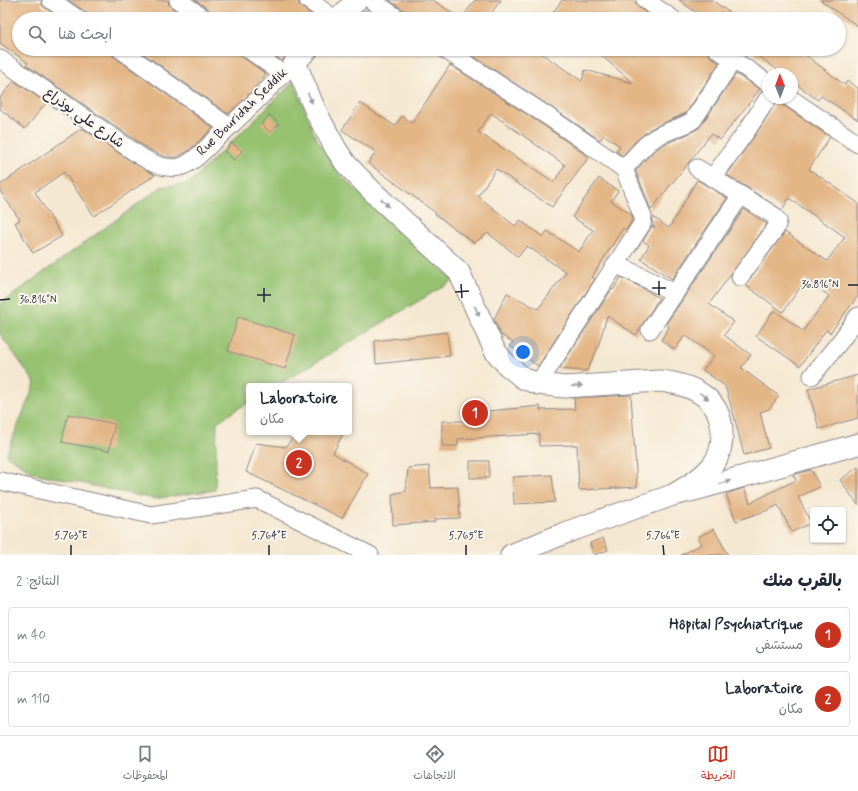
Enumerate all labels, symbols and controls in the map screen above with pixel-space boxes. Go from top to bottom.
search box [12,12,846,56]
icon: search [26,23,48,45]
text: ابحث هنا [58,25,112,45]
street label: Rue Bouridah Seddik [193,64,291,160]
north arrow [762,68,798,104]
street label: شارع علي بوذراع [39,84,128,155]
one-way arrow [307,92,313,104]
one-way arrow [380,198,390,208]
text: 36.816°N [801,278,839,292]
text: 36.816°N [19,293,57,307]
one-way arrow [474,305,480,317]
your location [513,342,533,362]
popup [246,383,352,435]
one-way arrow [571,383,583,390]
text: Laboratoire [260,389,338,409]
one-way arrow [699,392,709,400]
pin: 1 [462,398,488,428]
text: مكان [260,411,284,428]
pin: 2 [286,448,312,478]
one-way arrow [719,479,731,485]
map controls [810,507,846,543]
button: locate [810,507,846,543]
text: 5.763°E [54,529,88,543]
text: 5.764°E [251,529,287,543]
text: 5.765°E [449,529,484,543]
text: 5.766°E [646,529,680,543]
text: بالقرب منك [763,570,842,592]
text: النتائج: 2 [16,573,59,590]
text: Hôpital Psychiatrique [669,615,803,635]
text: 40 m [17,627,46,644]
text: 1 [825,627,831,644]
text: مستشفى [755,637,803,654]
text: Laboratoire [725,679,803,699]
text: 110 m [17,691,50,708]
text: 2 [825,691,831,708]
text: مكان [779,701,803,718]
tab: المحفوظات [123,743,168,785]
tab: الاتجاهات [413,743,456,785]
tab: الخريطة [701,743,735,785]

